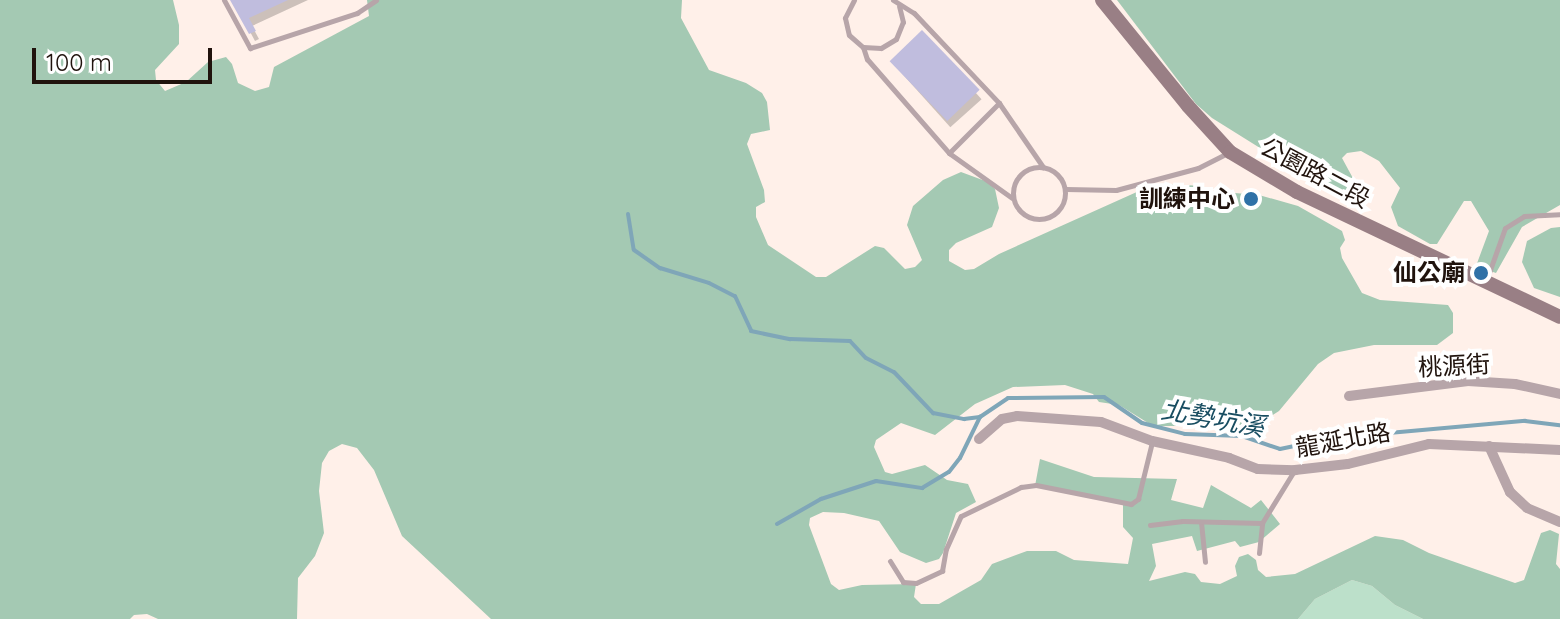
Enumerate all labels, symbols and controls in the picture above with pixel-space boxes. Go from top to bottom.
scale bar [36,32,216,82]
text: 100 m [46,47,112,77]
street label: 公園路二段 [1255,132,1375,214]
place label: 訓練中心 [1139,185,1235,213]
marker: 訓練中心 [1242,190,1260,208]
place label: 仙公廟 [1393,259,1465,287]
marker: 仙公廟 [1472,264,1490,282]
street label: 桃源街 [1417,350,1491,382]
water label: 北勢坑溪 [1159,394,1267,442]
street label: 龍涎北路 [1293,417,1393,463]

